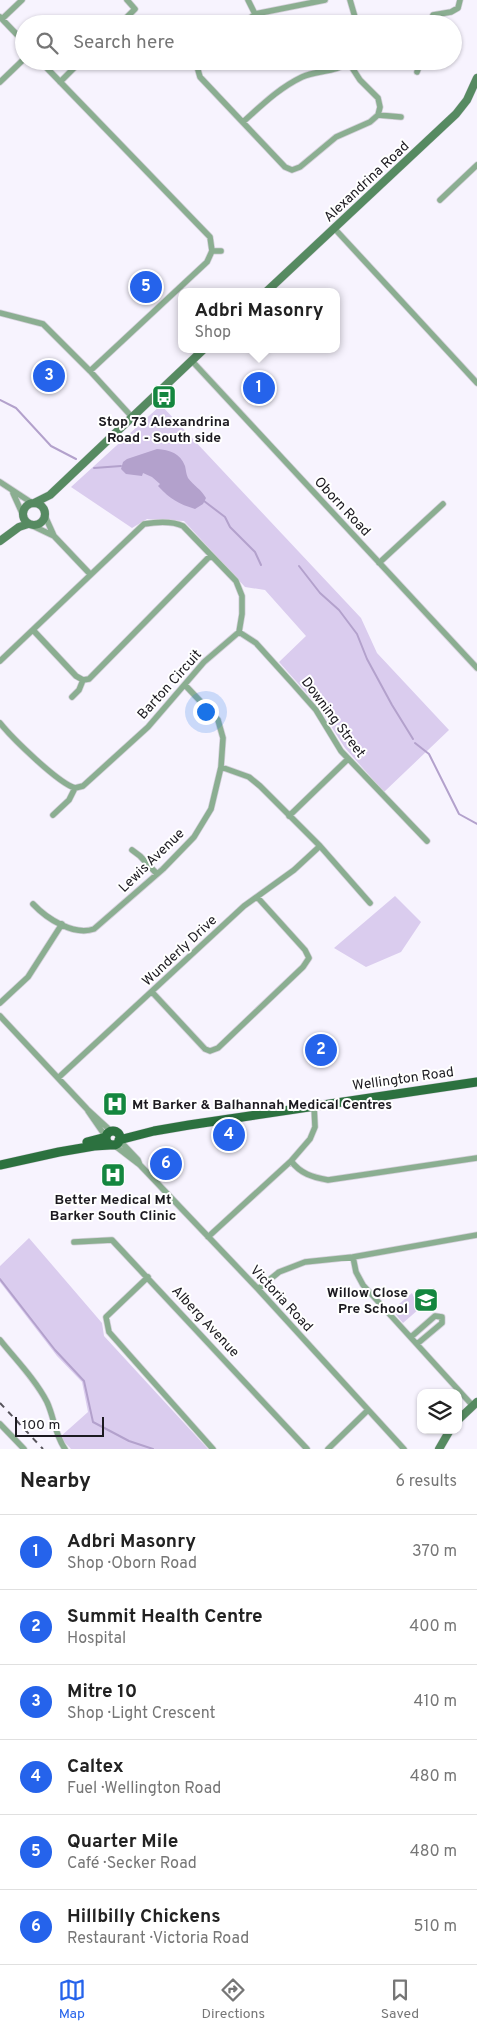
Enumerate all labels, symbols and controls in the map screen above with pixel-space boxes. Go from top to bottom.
search box [15,15,462,70]
icon: search [33,29,61,57]
text: Search here [73,31,175,55]
street label: Alexandrina Road [321,138,413,226]
pin: 5 [130,268,162,306]
popup [178,288,340,353]
text: Adbri Masonry [194,299,324,323]
text: Shop [194,323,231,343]
pin: 3 [33,357,65,395]
pin: 1 [243,369,275,407]
bus stop icon: Stop 73 Alexandrina Road - South side [151,384,177,410]
place label: Stop 73 Alexandrina Road - South side [98,414,230,447]
street label: Oborn Road [310,474,374,540]
street label: Barton Circuit [134,647,206,723]
street label: Downing Street [297,674,369,761]
your location [193,699,219,725]
street label: Lewis Avenue [116,825,188,897]
street label: Wunderly Drive [139,912,221,990]
pin: 2 [305,1031,337,1069]
street label: Wellington Road [351,1064,455,1095]
hospital icon: Mt Barker & Balhannah Medical Centres [102,1091,128,1117]
place label: Mt Barker & Balhannah Medical Centres [132,1097,392,1114]
pin: 4 [213,1116,245,1154]
pin: 6 [150,1145,182,1183]
hospital icon: Better Medical Mt Barker South Clinic [100,1162,126,1188]
place label: Better Medical Mt Barker South Clinic [50,1192,176,1225]
street label: Victoria Road [246,1262,316,1336]
street label: Alberg Avenue [168,1283,242,1361]
place label: Willow Close Pre School [327,1285,408,1318]
school or university icon: Willow Close Pre School [413,1287,439,1313]
map controls [417,1389,462,1434]
button: layers [417,1389,462,1434]
scale bar [15,1414,104,1437]
text: 100 m [22,1417,60,1434]
text: Nearby [20,1468,91,1495]
text: 6 results [395,1472,457,1492]
text: Adbri Masonry [67,1530,196,1554]
text: 1 [33,1542,39,1562]
text: 370 m [412,1542,457,1562]
text: Shop · Oborn Road [67,1554,197,1574]
text: Summit Health Centre [67,1605,263,1629]
text: 2 [31,1617,41,1637]
text: 400 m [409,1617,457,1637]
text: Hospital [67,1629,126,1649]
text: Mitre 10 [67,1680,137,1704]
text: 3 [31,1692,41,1712]
text: 410 m [414,1692,457,1712]
text: Shop · Light Crescent [67,1704,216,1724]
text: Caltex [67,1755,124,1779]
text: 4 [31,1767,41,1787]
text: 480 m [410,1767,457,1787]
text: Fuel · Wellington Road [67,1779,221,1799]
text: Quarter Mile [67,1830,178,1854]
text: 5 [31,1842,41,1862]
text: 480 m [410,1842,457,1862]
text: Café · Secker Road [67,1854,197,1874]
text: Hillbilly Chickens [67,1905,221,1929]
text: 6 [31,1917,41,1937]
text: 510 m [414,1917,457,1937]
text: Restaurant · Victoria Road [67,1929,249,1949]
tab: Map [58,1976,86,2023]
tab: Directions [201,1976,265,2023]
tab: Saved [381,1976,419,2023]

